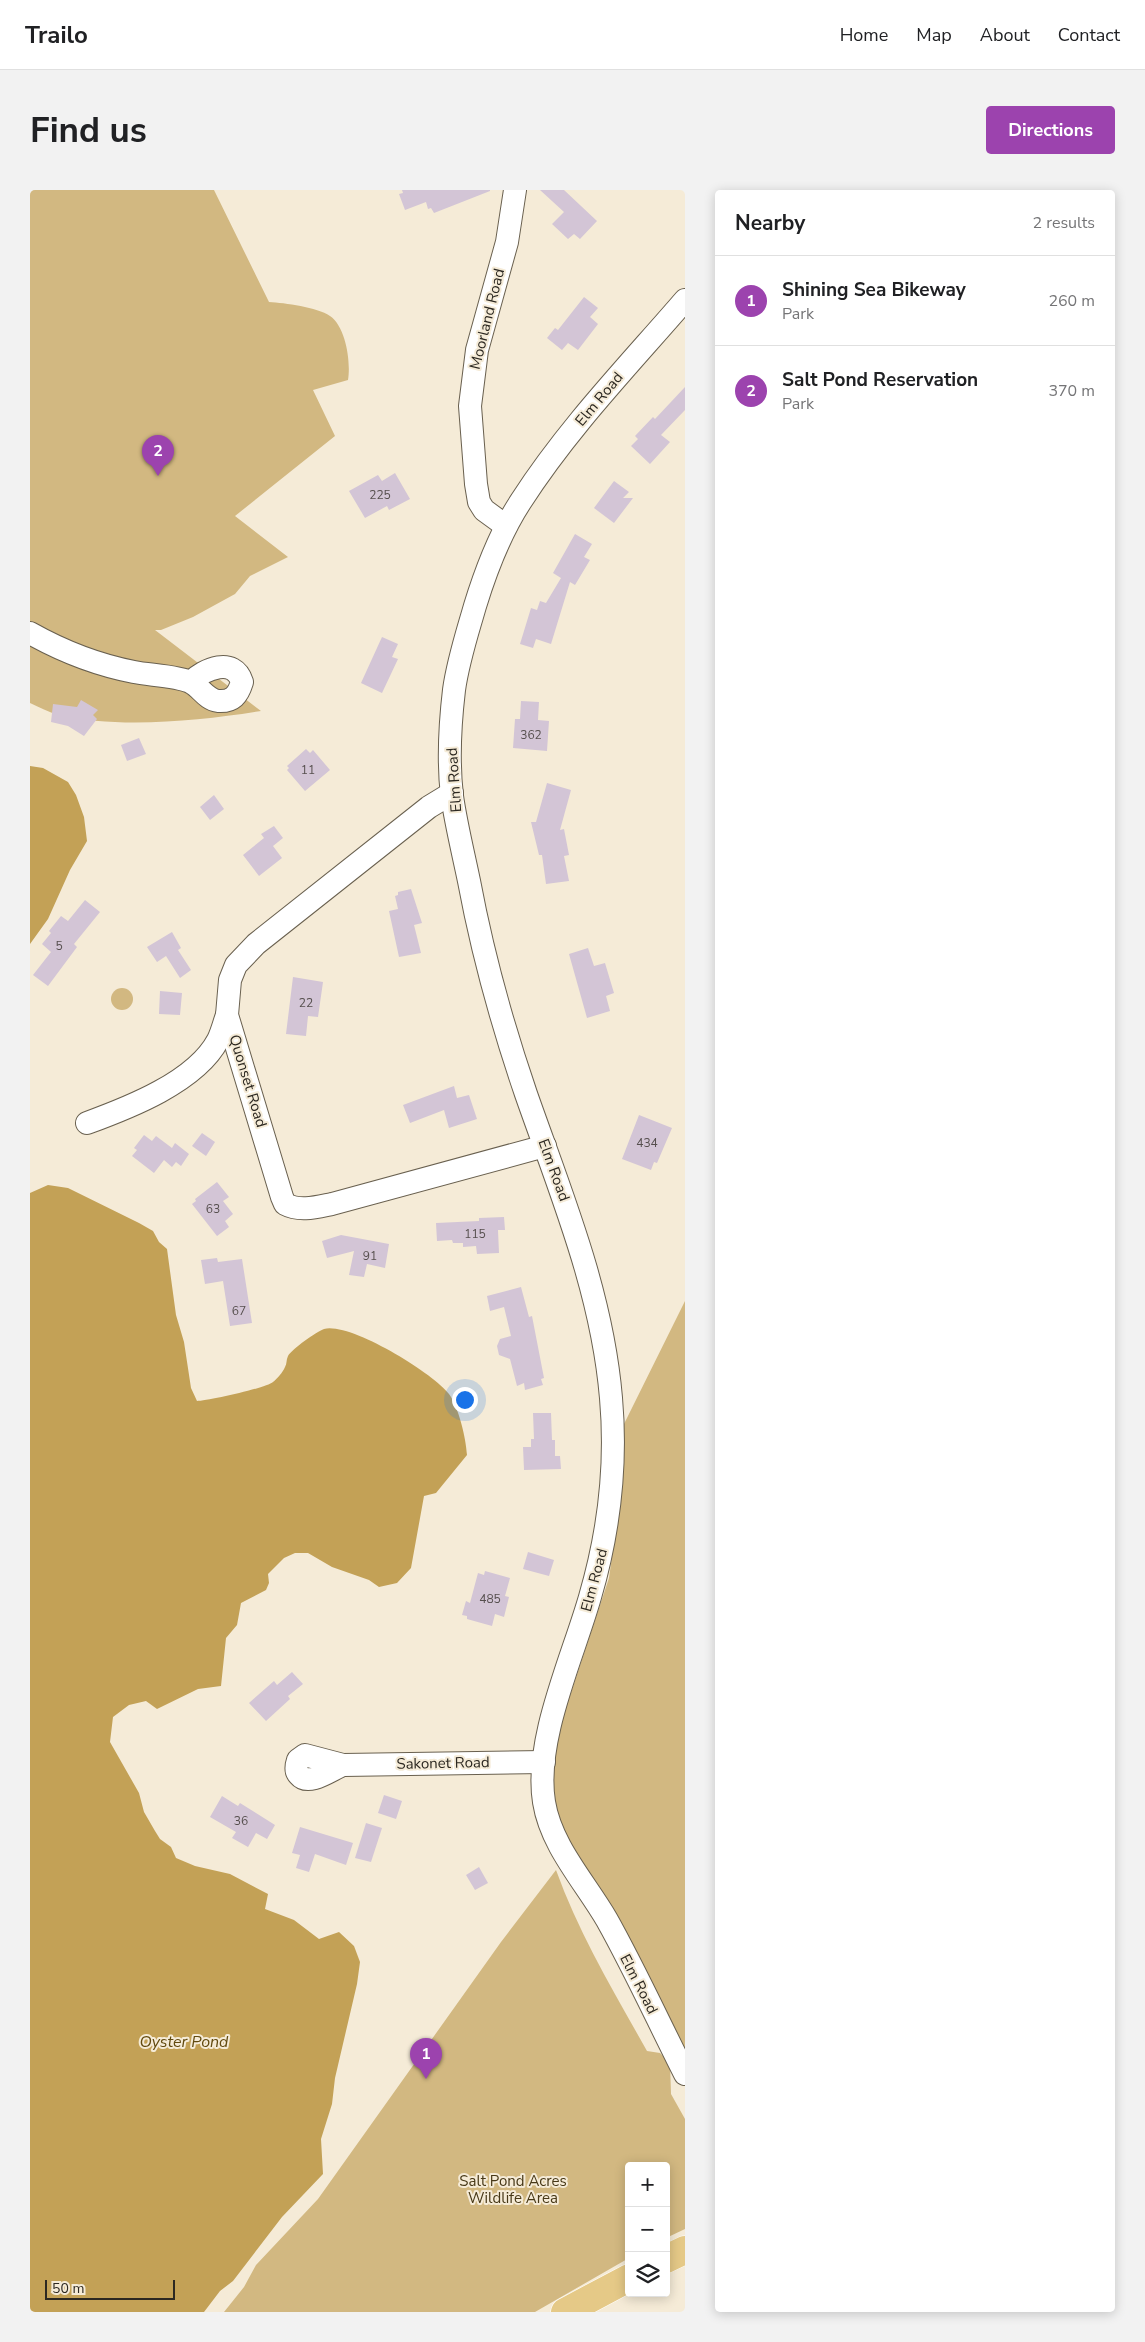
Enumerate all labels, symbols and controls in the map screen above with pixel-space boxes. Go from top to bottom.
text: Trailo [25,19,88,51]
text: Home [840,23,888,47]
text: Map [916,23,952,47]
text: About [980,23,1030,47]
text: Contact [1058,23,1120,47]
button: Directions [986,106,1115,154]
text: Find us [30,107,147,154]
text: Nearby [735,209,805,237]
text: 2 results [1033,212,1095,234]
street label: Moorland Road [465,266,509,372]
text: Shining Sea Bikeway [782,277,966,303]
text: 1 [746,290,756,312]
text: 260 m [1048,290,1095,312]
text: Park [782,303,814,325]
text: Salt Pond Reservation [782,367,978,393]
street label: Elm Road [571,368,627,430]
text: 2 [746,380,756,402]
text: 370 m [1048,380,1095,402]
text: Park [782,393,814,415]
pin: 2 [142,435,174,476]
house number: 225 [369,487,391,503]
house number: 362 [520,727,542,743]
street label: Elm Road [442,747,466,813]
house number: 11 [301,762,315,778]
house number: 5 [55,938,63,954]
house number: 22 [299,995,313,1011]
street label: Quonset Road [224,1032,272,1130]
house number: 434 [636,1135,658,1151]
street label: Elm Road [534,1136,574,1204]
house number: 63 [206,1201,220,1217]
house number: 115 [464,1226,486,1242]
house number: 91 [363,1248,377,1264]
house number: 67 [232,1303,246,1319]
your location [452,1387,478,1413]
street label: Elm Road [576,1546,612,1614]
house number: 485 [479,1591,501,1607]
street label: Sakonet Road [396,1752,490,1774]
house number: 36 [234,1813,248,1829]
street label: Elm Road [615,1951,663,2017]
water label: Oyster Pond [140,2031,229,2053]
pin: 1 [410,2038,442,2079]
map controls [625,2162,670,2297]
button: + [625,2162,670,2207]
park label: Salt Pond Acres Wildlife Area [459,2171,567,2208]
button: − [625,2207,670,2252]
button: layers [625,2252,670,2297]
scale bar [45,2277,175,2300]
text: 50 m [52,2279,84,2298]

